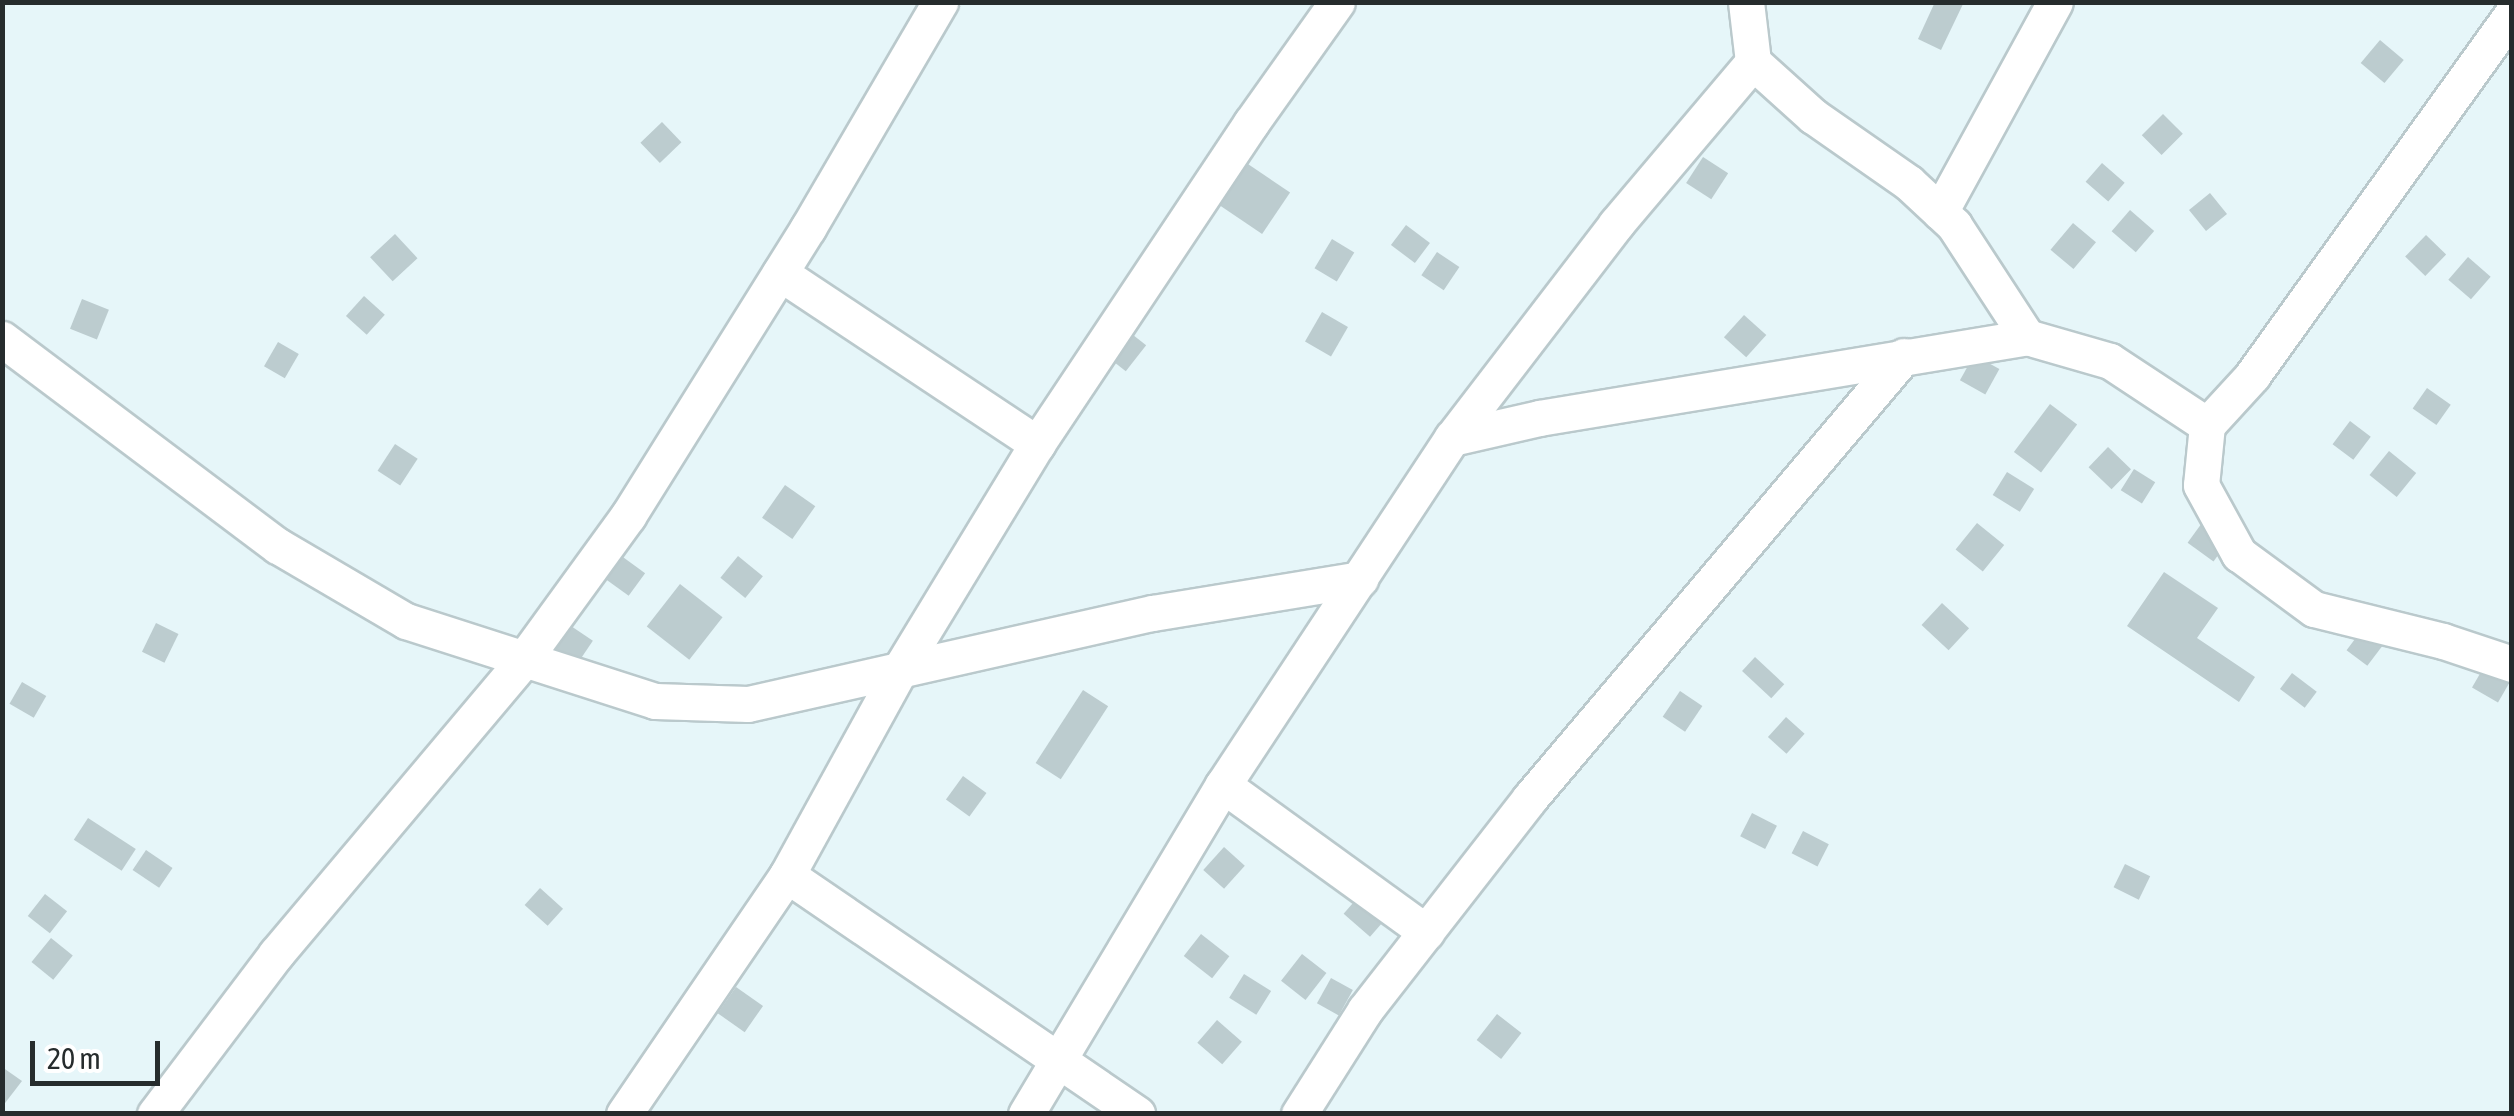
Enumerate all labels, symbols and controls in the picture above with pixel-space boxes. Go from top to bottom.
scale bar [35,1021,165,1083]
text: 20 m [47,1041,101,1075]

